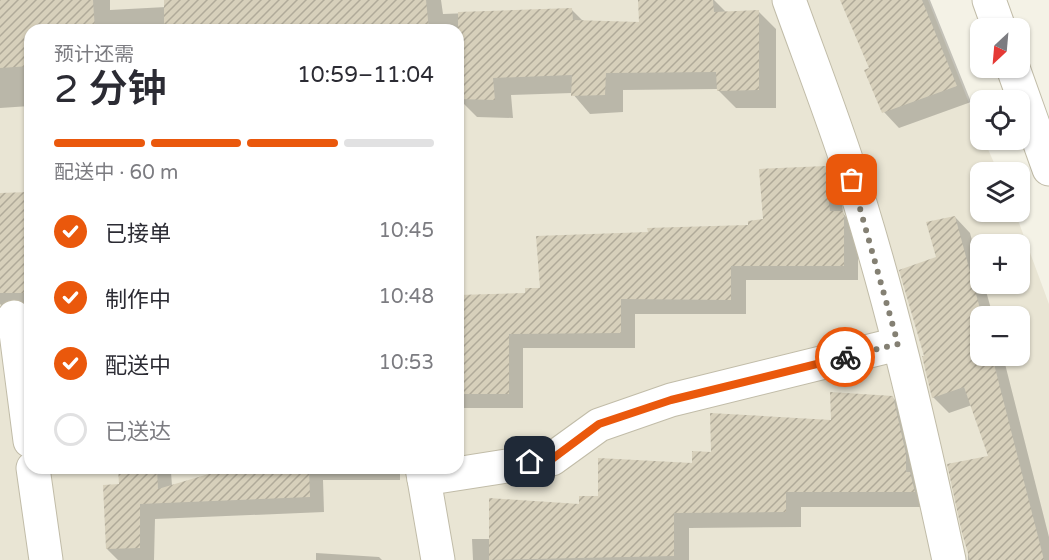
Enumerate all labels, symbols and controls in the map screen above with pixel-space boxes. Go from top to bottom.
north arrow [970,18,1030,78]
map controls [970,18,1030,366]
text: 预计还需 [54,43,134,67]
text: 10:59–11:04 [297,62,434,88]
text: 2 分钟 [54,66,167,113]
button: locate [970,90,1030,150]
pin [826,154,877,205]
text: 配送中 · 60 m [54,161,178,185]
button: layers [970,162,1030,222]
icon: bag [835,163,868,196]
icon: check [54,215,87,248]
text: 10:45 [379,219,434,243]
text: 已接单 [105,221,171,247]
button: + [970,234,1030,294]
icon: check [54,281,87,314]
text: 10:48 [379,285,434,309]
text: 制作中 [105,287,171,313]
button: − [970,306,1030,366]
courier [815,327,875,387]
icon: bike [829,341,862,374]
icon: check [54,347,87,380]
text: 10:53 [379,351,434,375]
text: 配送中 [105,353,171,379]
text: 已送达 [105,419,171,445]
pin [504,436,555,487]
icon: home [513,445,546,478]

